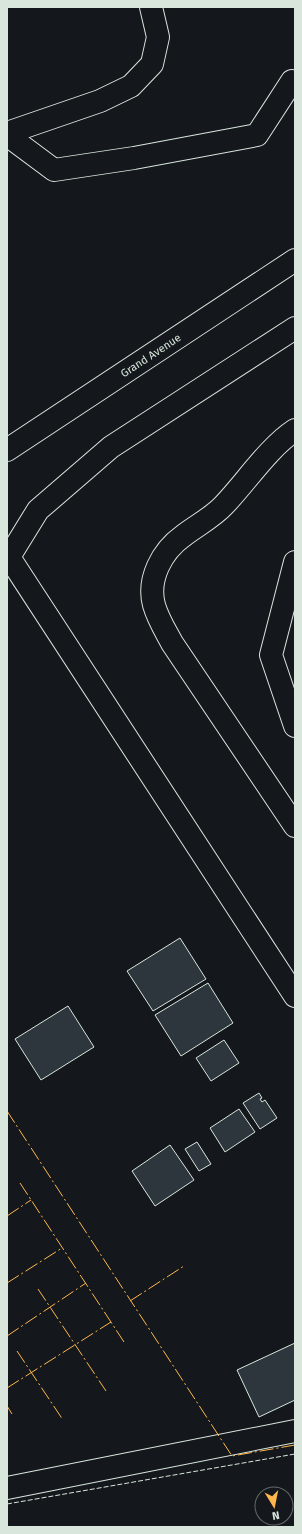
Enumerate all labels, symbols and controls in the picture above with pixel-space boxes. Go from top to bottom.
street label: Grand Avenue [118,331,183,380]
north arrow [254,1486,294,1526]
text: N [271,1508,280,1522]

